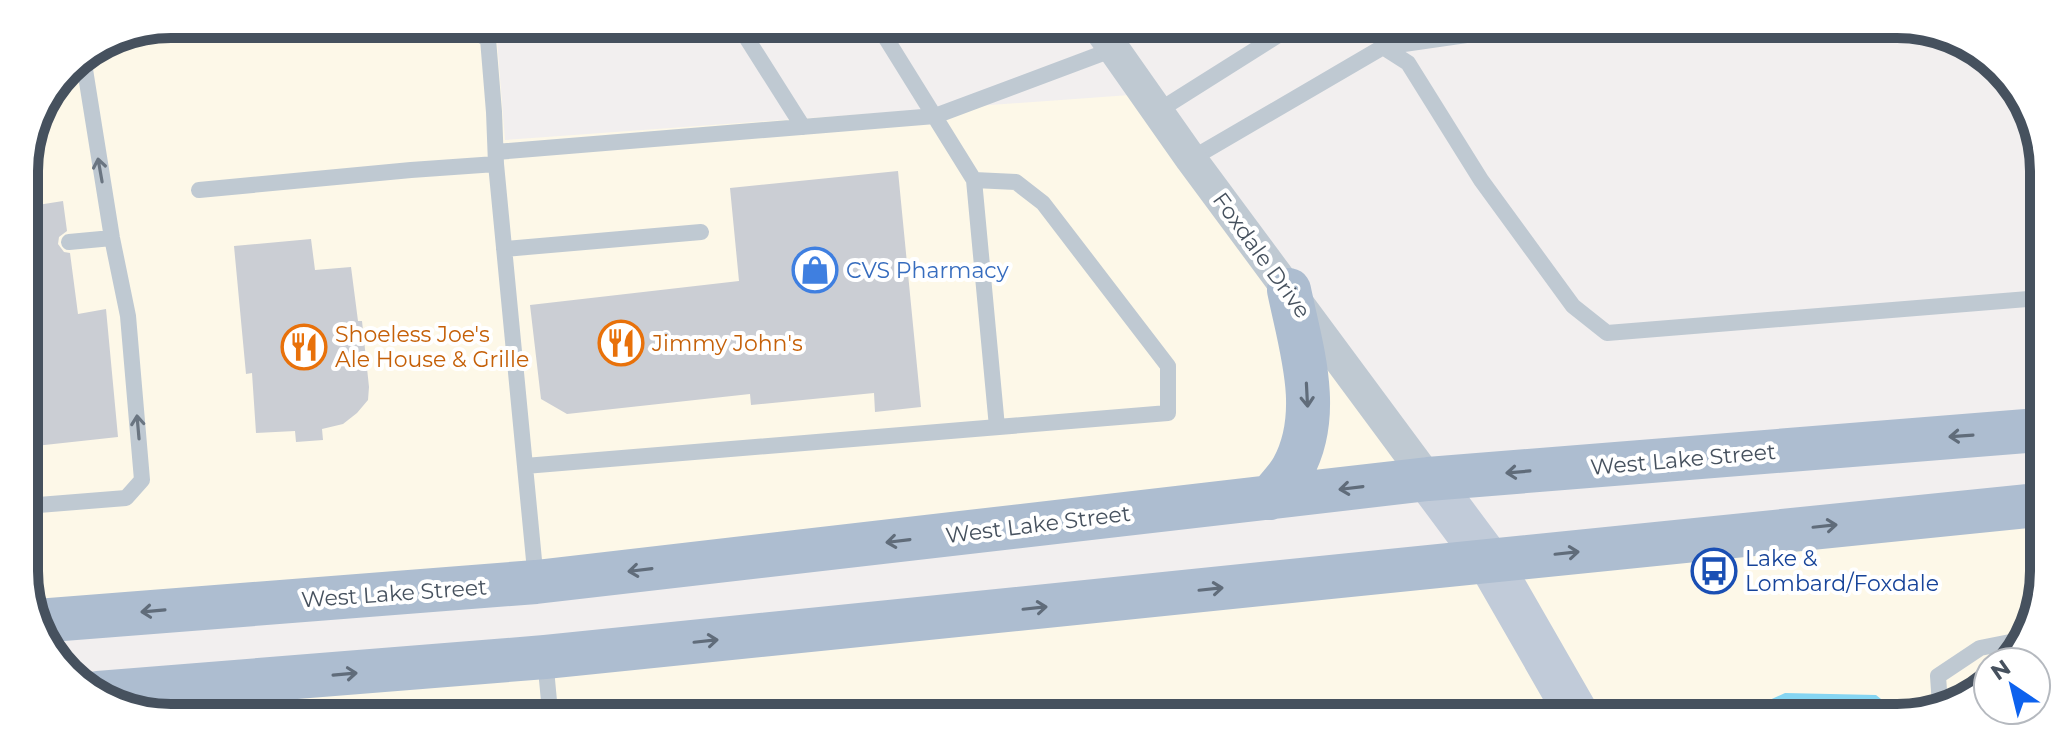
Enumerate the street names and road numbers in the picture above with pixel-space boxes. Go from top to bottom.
street label: Foxdale Drive [1207,187,1316,323]
street label: West Lake Street [1589,438,1777,481]
street label: West Lake Street [944,500,1132,549]
street label: West Lake Street [300,574,488,613]

